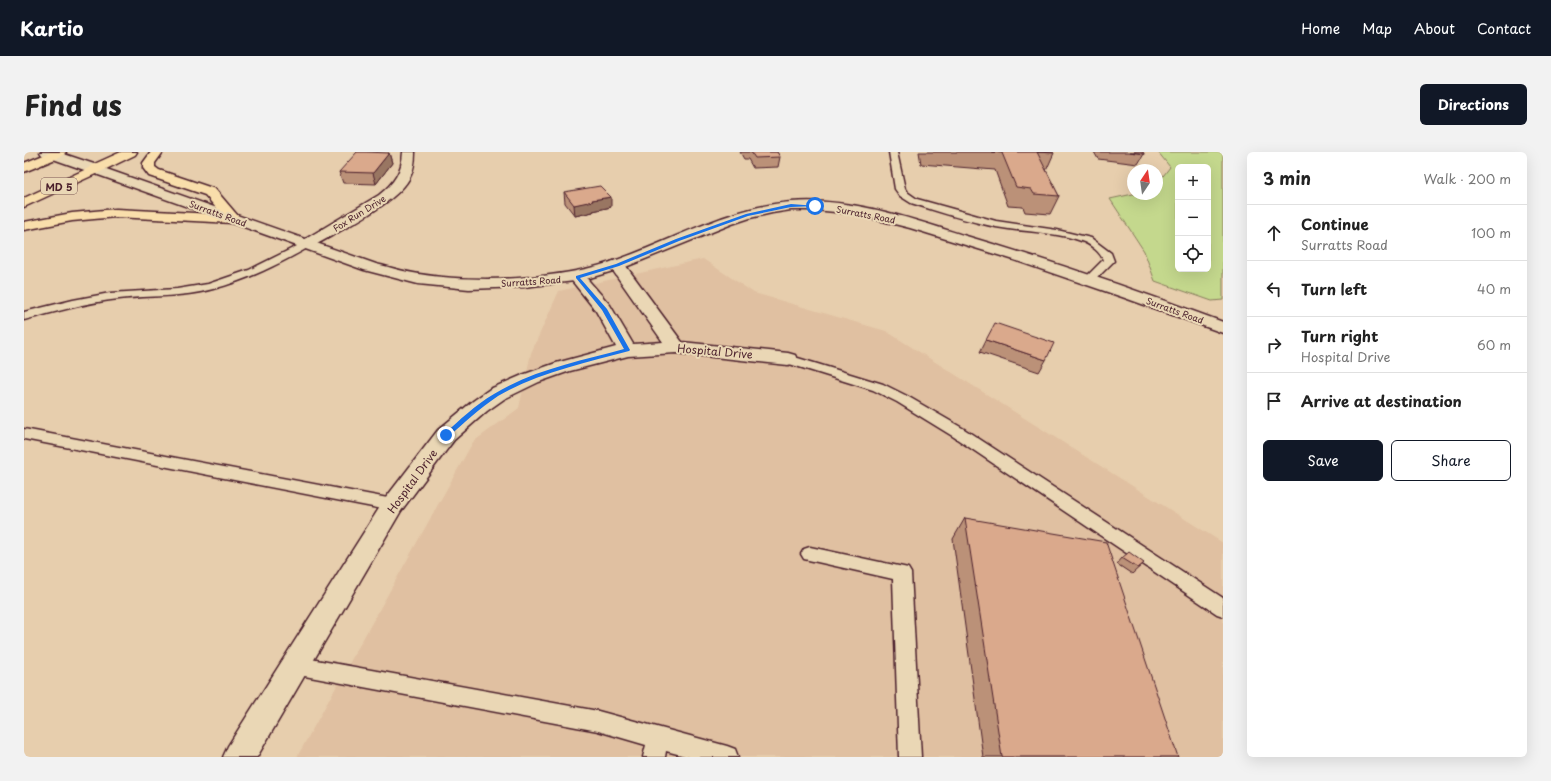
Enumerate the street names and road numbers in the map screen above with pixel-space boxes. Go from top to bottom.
road number: MD 5 [41,178,77,194]
street label: Fox Run Drive [330,191,388,235]
street label: Surratts Road [187,196,249,230]
street label: Surratts Road [835,201,897,227]
street label: Surratts Road [501,272,561,290]
street label: Surratts Road [1144,293,1206,327]
street label: Hospital Drive [677,339,754,363]
street label: Hospital Drive [383,445,441,517]

